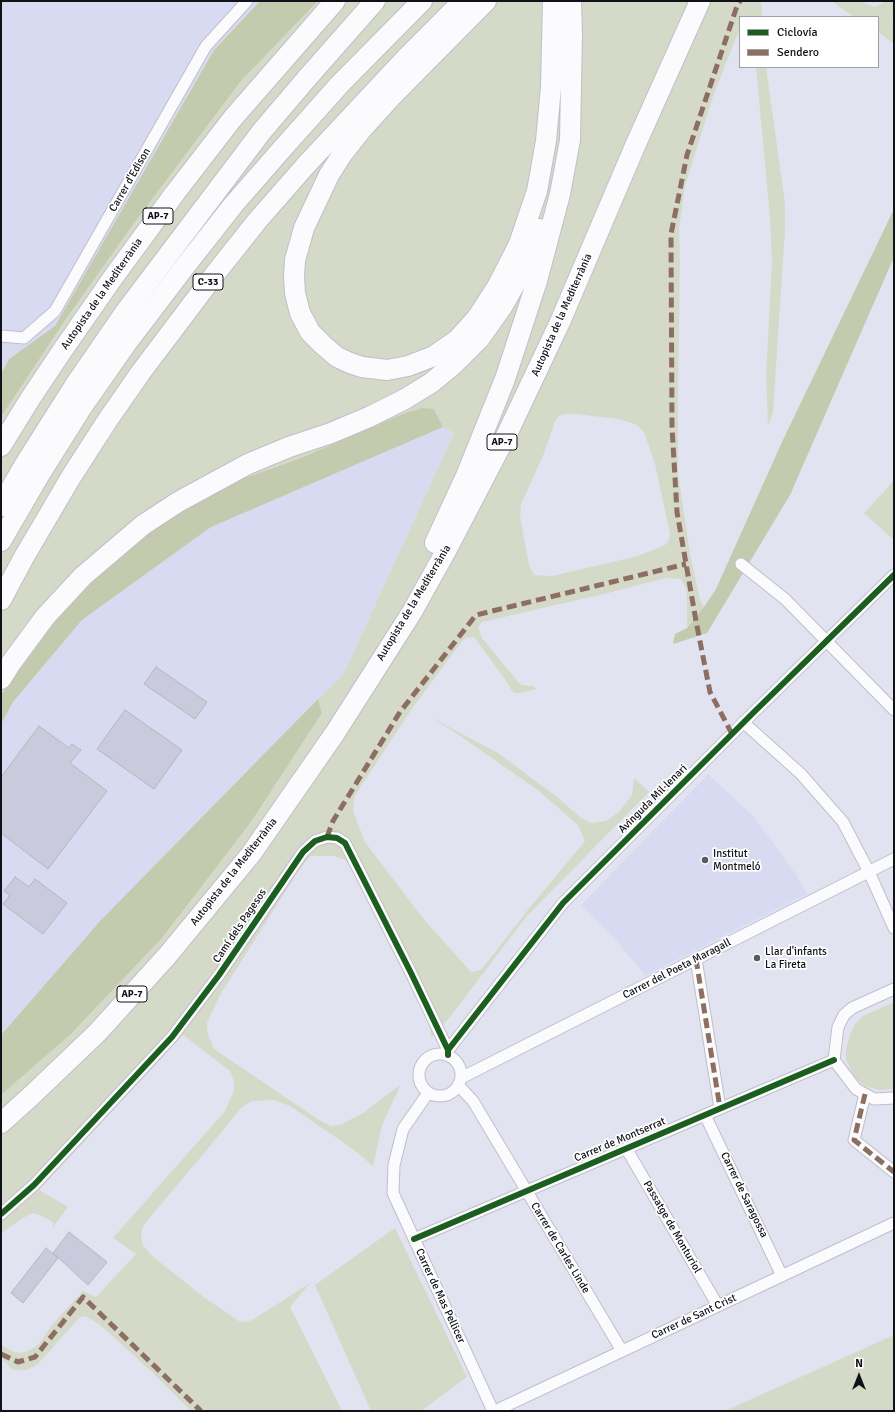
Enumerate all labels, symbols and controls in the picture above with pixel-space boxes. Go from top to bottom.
legend [739,16,879,68]
text: Ciclovía [777,25,818,40]
text: Sendero [777,45,819,60]
street label: Carrer d'Edison [106,146,154,214]
road number: AP-7 [143,208,173,224]
street label: Autopista de la Mediterrània [58,236,146,352]
street label: Autopista de la Mediterrània [529,252,595,378]
road number: C-33 [193,274,223,290]
road number: AP-7 [487,434,517,450]
street label: Autopista de la Mediterrània [374,543,454,663]
street label: Avinguda Mil·lenari [616,762,690,836]
street label: Autopista de la Mediterrània [188,816,280,928]
place label: Institut Montmeló [713,847,761,873]
marker: Institut Montmeló [700,855,710,865]
street label: Camí dels Pagesos [210,887,270,965]
street label: Carrer del Poeta Maragall [621,936,733,1002]
place label: Llar d'infants La Fireta [765,945,827,971]
marker: Llar d'infants La Fireta [752,953,762,963]
road number: AP-7 [117,986,147,1002]
street label: Carrer de Montserrat [572,1115,668,1165]
street label: Carrer de Saragossa [718,1150,770,1240]
street label: Passatge de Monturiol [640,1178,704,1276]
street label: Carrer de Carles Linde [528,1200,592,1296]
street label: Carrer de Mas Pellicer [412,1247,468,1345]
street label: Carrer de Sant Crist [649,1292,739,1342]
north arrow [839,1356,879,1396]
text: N [855,1357,863,1370]

